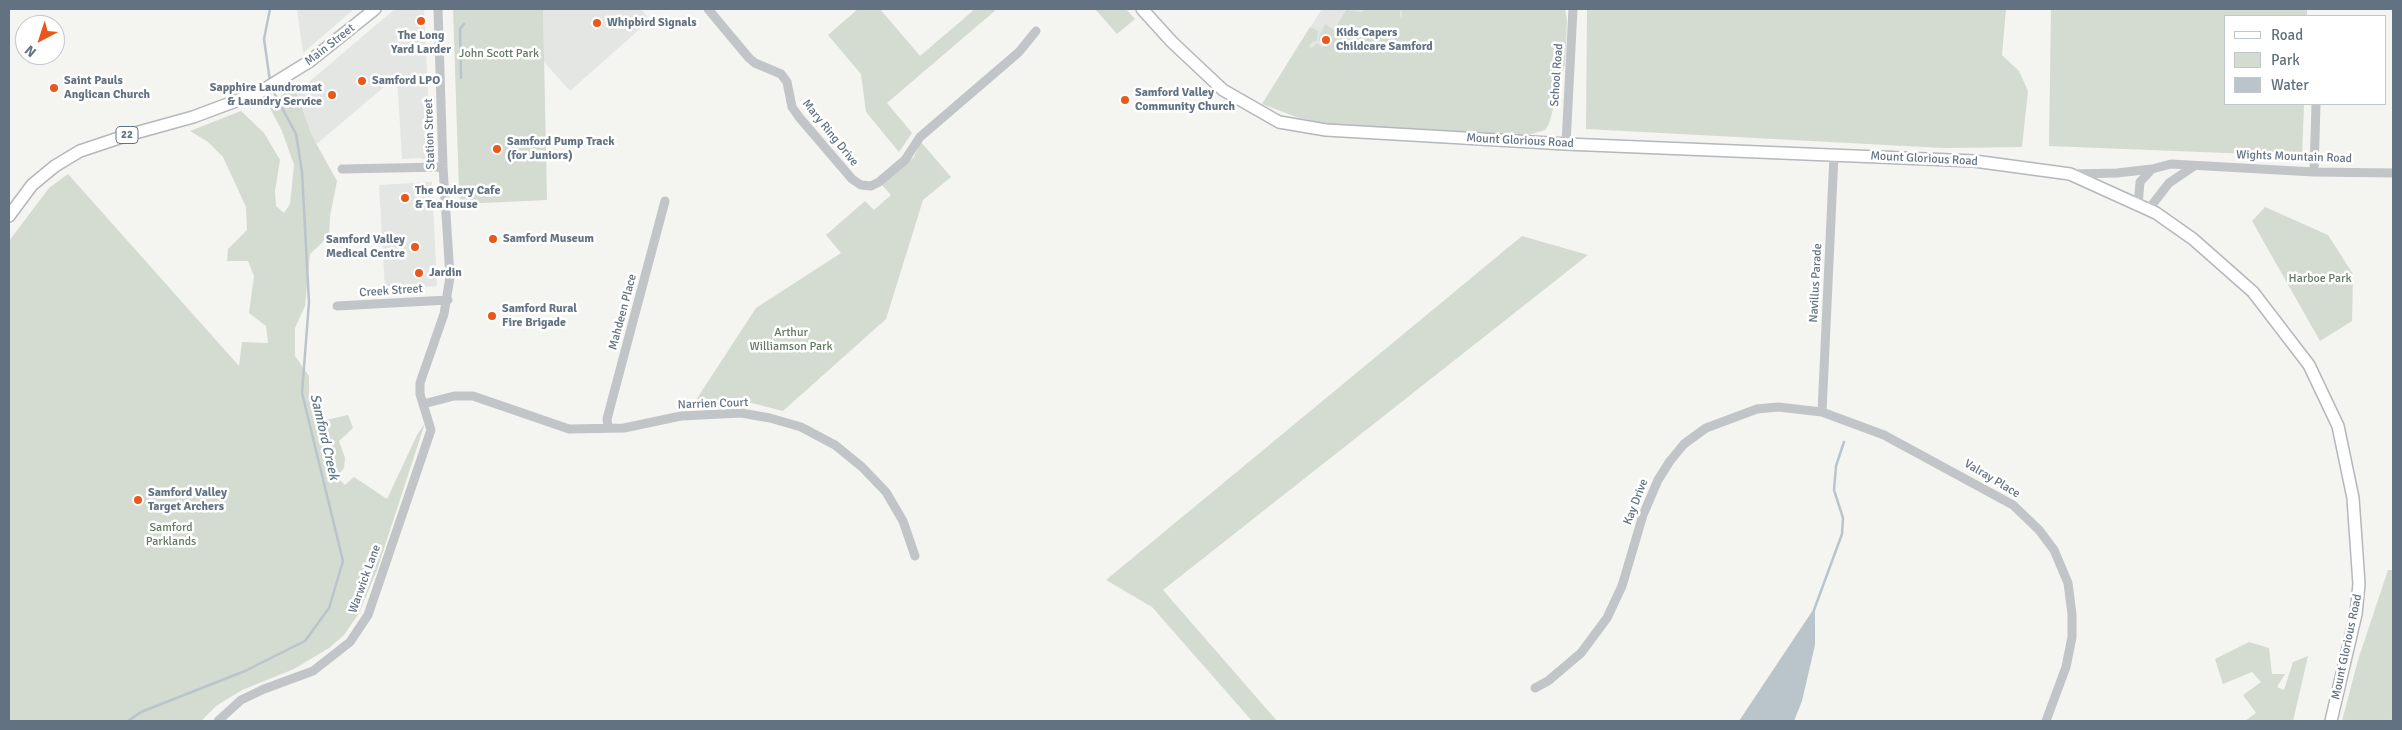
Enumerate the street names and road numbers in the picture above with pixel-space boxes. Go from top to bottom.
street label: Main Street [302,21,358,69]
street label: School Road [1548,43,1566,107]
street label: Mary Ring Drive [799,97,861,169]
street label: Station Street [422,98,438,170]
road number: 22 [116,126,138,144]
street label: Mount Glorious Road [1466,131,1574,151]
street label: Wights Mountain Road [2236,148,2352,166]
street label: Mount Glorious Road [1870,149,1978,169]
street label: Navillus Parade [1807,243,1825,323]
street label: Mahdeen Place [606,273,640,351]
street label: Creek Street [359,282,423,300]
street label: Narrien Court [677,396,749,412]
street label: Valray Place [1961,457,2023,501]
street label: Kay Drive [1621,477,1651,527]
street label: Warwick Lane [346,543,384,615]
street label: Mount Glorious Road [2329,593,2365,701]

